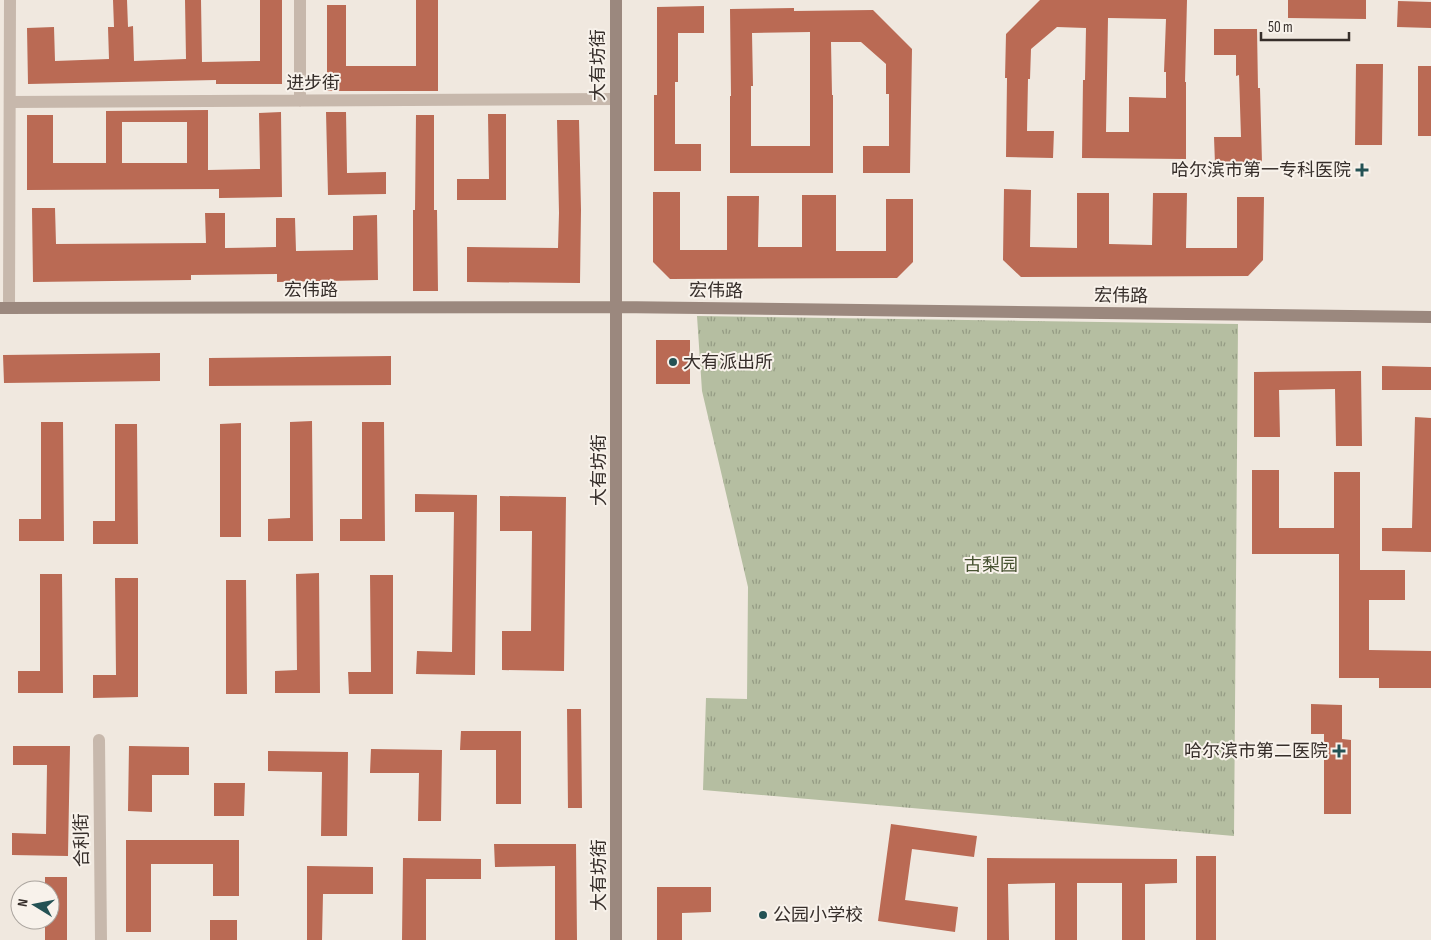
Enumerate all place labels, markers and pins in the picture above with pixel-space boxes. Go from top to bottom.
place label: 哈尔滨市第一专科医院 [1171,160,1351,181]
marker: 哈尔滨市第一专科医院 [1355,163,1369,177]
place label: 大有派出所 [683,352,773,373]
marker: 大有派出所 [667,356,679,368]
place label: 哈尔滨市第二医院 [1184,741,1328,762]
marker: 哈尔滨市第二医院 [1332,744,1346,758]
place label: 公园小学校 [773,905,863,926]
marker: 公园小学校 [757,909,769,921]

